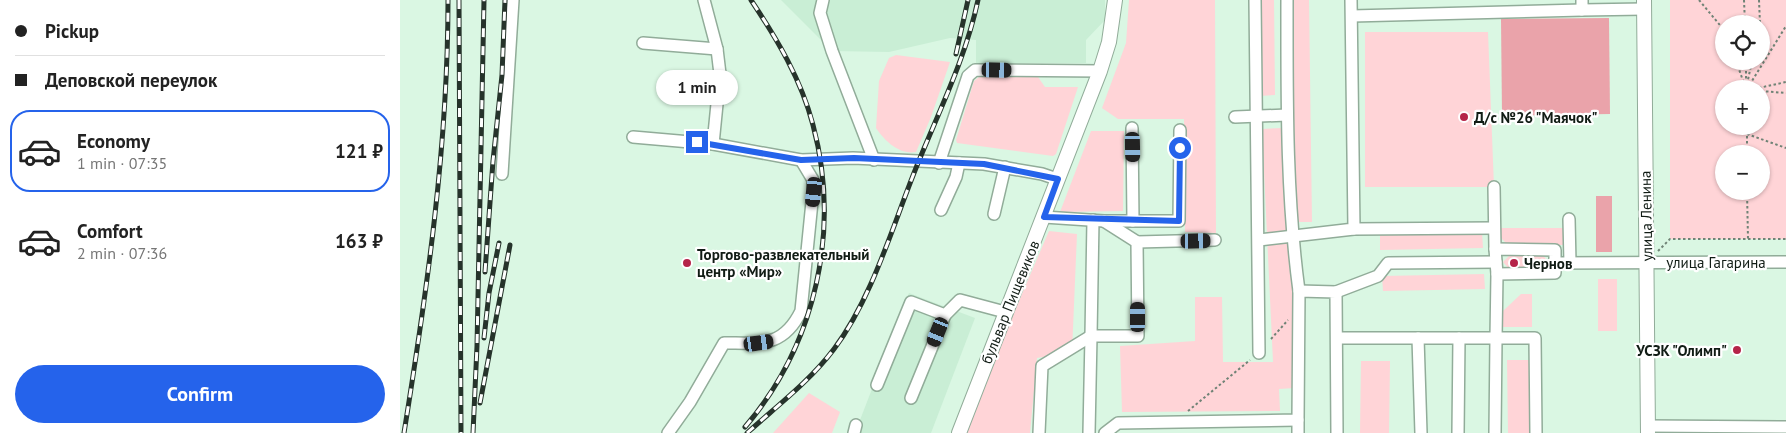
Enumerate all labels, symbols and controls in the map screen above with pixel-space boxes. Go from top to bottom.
map controls [1715,15,1770,200]
button: locate [1715,15,1770,70]
text: Pickup [45,19,99,43]
car [981,62,1012,78]
text: Деповской переулок [45,68,217,92]
callout: 1 min [656,70,738,104]
text: 1 min [677,77,717,97]
button: + [1715,80,1770,135]
place label: Д/с №26 "Маячок" [1474,108,1598,127]
marker: Д/с №26 "Маячок" [1458,111,1470,123]
icon: car [17,129,62,174]
text: Economy [77,129,150,153]
route end [686,131,708,153]
car [1125,132,1140,162]
route start [1169,137,1191,159]
text: 121 ₽ [335,139,383,163]
button: − [1715,145,1770,200]
text: 1 min · 07:35 [77,153,167,173]
street label: улица Ленина [1636,170,1656,262]
car [804,176,823,208]
icon: car [17,219,62,264]
text: Comfort [77,219,143,243]
text: 163 ₽ [335,229,383,253]
car [1180,233,1211,249]
street label: бульвар Пищевиков [977,238,1043,366]
text: 2 min · 07:36 [77,243,167,263]
place label: Торгово-развлекательный центр «Мир» [697,245,870,281]
street label: улица Гагарина [1666,253,1766,272]
place label: Чернов [1524,254,1573,273]
marker: Торгово-развлекательный центр «Мир» [681,257,693,269]
marker: Чернов [1508,257,1520,269]
car [1130,302,1145,332]
car [925,315,950,349]
car [743,333,774,353]
place label: УСЗК "Олимп" [1635,341,1727,360]
marker: УСЗК "Олимп" [1731,344,1743,356]
button: Confirm [15,365,385,423]

